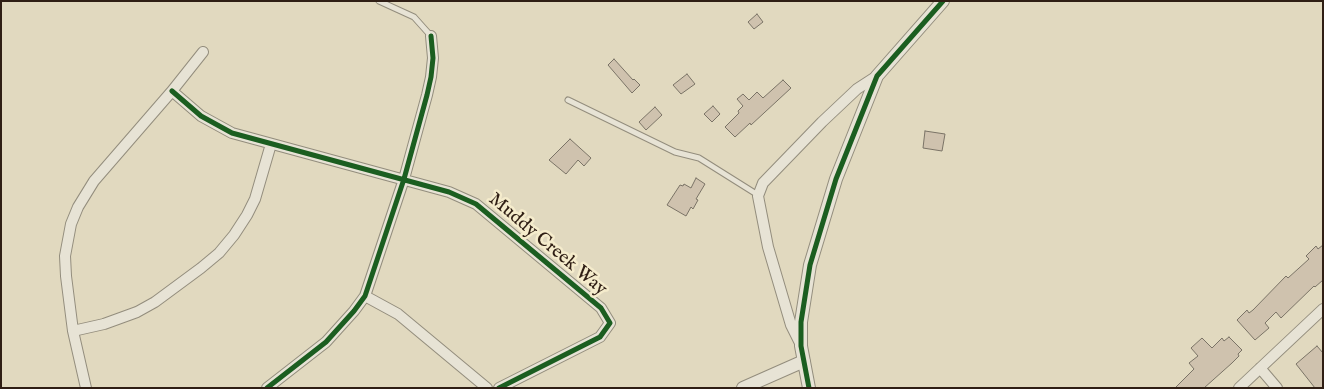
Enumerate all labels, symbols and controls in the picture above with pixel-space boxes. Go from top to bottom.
street label: Muddy Creek Way [483,189,611,301]

